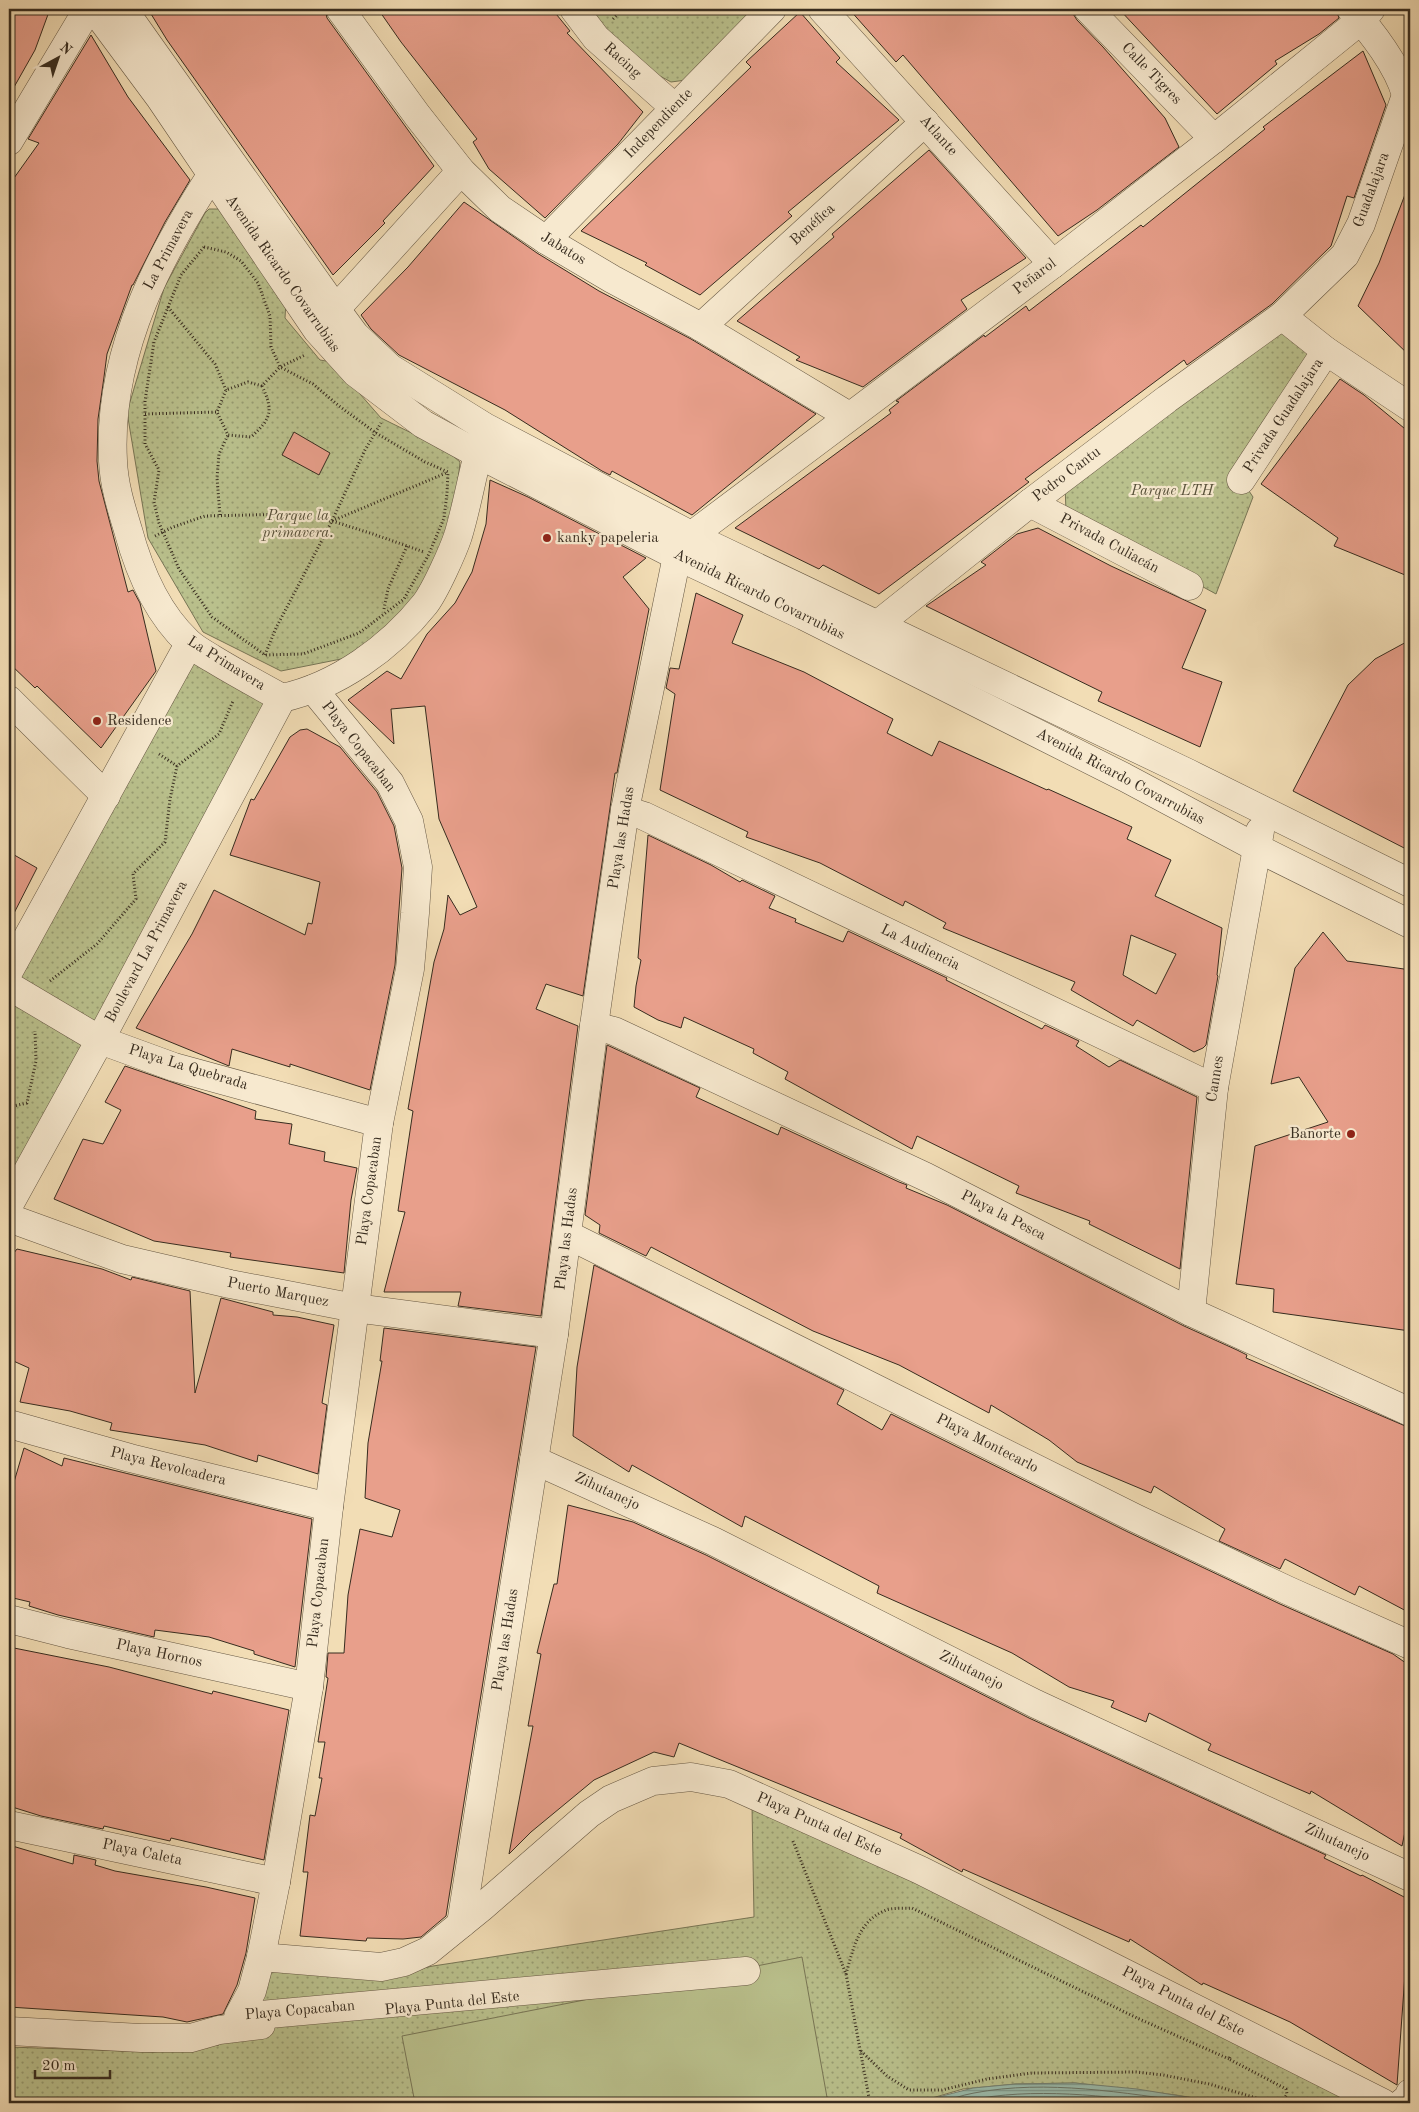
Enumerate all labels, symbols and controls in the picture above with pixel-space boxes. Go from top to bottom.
north arrow [32,32,82,82]
text: N [57,40,75,58]
street label: Racing [600,40,644,82]
street label: Calle Tigres [1118,40,1184,108]
street label: Independiente [622,86,696,162]
street label: Atlante [916,113,960,159]
street label: Guadalajara [1351,150,1393,230]
street label: Avenida Ricardo Covarrubias [222,193,342,355]
street label: Benéfica [788,201,839,249]
street label: La Primavera [142,207,197,293]
street label: Jabatos [538,230,588,268]
street label: Peñarol [1011,256,1059,298]
street label: Privada Guadalajara [1241,355,1327,476]
street label: Pedro Cantu [1030,445,1104,505]
park label: Parque LTH [1130,484,1215,499]
park label: Parque la primavera. [260,509,334,541]
street label: Privada Culiacán [1057,511,1161,577]
place label: kanky papeleria [557,531,659,546]
marker: kanky papeleria [541,532,553,544]
street label: Avenida Ricardo Covarrubias [671,547,847,643]
street label: La Primavera [184,634,268,694]
street label: Playa Copacaban [318,699,398,795]
place label: Residence [107,714,172,729]
marker: Residence [91,715,103,727]
street label: Avenida Ricardo Covarrubias [1033,726,1207,828]
street label: Playa las Hadas [606,786,638,890]
street label: Boulevard La Primavera [103,878,191,1025]
street label: La Audiencia [878,922,962,974]
street label: Playa La Quebrada [126,1043,250,1093]
street label: Cannes [1205,1055,1227,1103]
place label: Banorte [1289,1127,1341,1142]
marker: Banorte [1345,1128,1357,1140]
street label: Playa Copacaban [355,1135,385,1247]
street label: Playa las Hadas [553,1187,581,1291]
street label: Playa la Pesca [958,1188,1048,1244]
street label: Puerto Marquez [226,1276,330,1310]
street label: Playa Montecarlo [934,1412,1040,1476]
street label: Playa Revolcadera [108,1445,228,1489]
street label: Zihutanejo [572,1470,642,1514]
street label: Playa Copacaban [306,1537,332,1649]
street label: Playa las Hadas [490,1588,522,1692]
street label: Playa Hornos [114,1638,204,1670]
street label: Zihutanejo [936,1648,1006,1694]
street label: Playa Punta del Este [754,1791,884,1859]
street label: Zihutanejo [1302,1821,1372,1865]
street label: Playa Caleta [101,1837,184,1869]
street label: Playa Punta del Este [1119,1965,1247,2040]
street label: Playa Punta del Este [384,1989,520,2019]
street label: Playa Copacaban [244,1999,356,2023]
scale bar [35,2047,110,2079]
text: 20 m [42,2059,76,2074]

